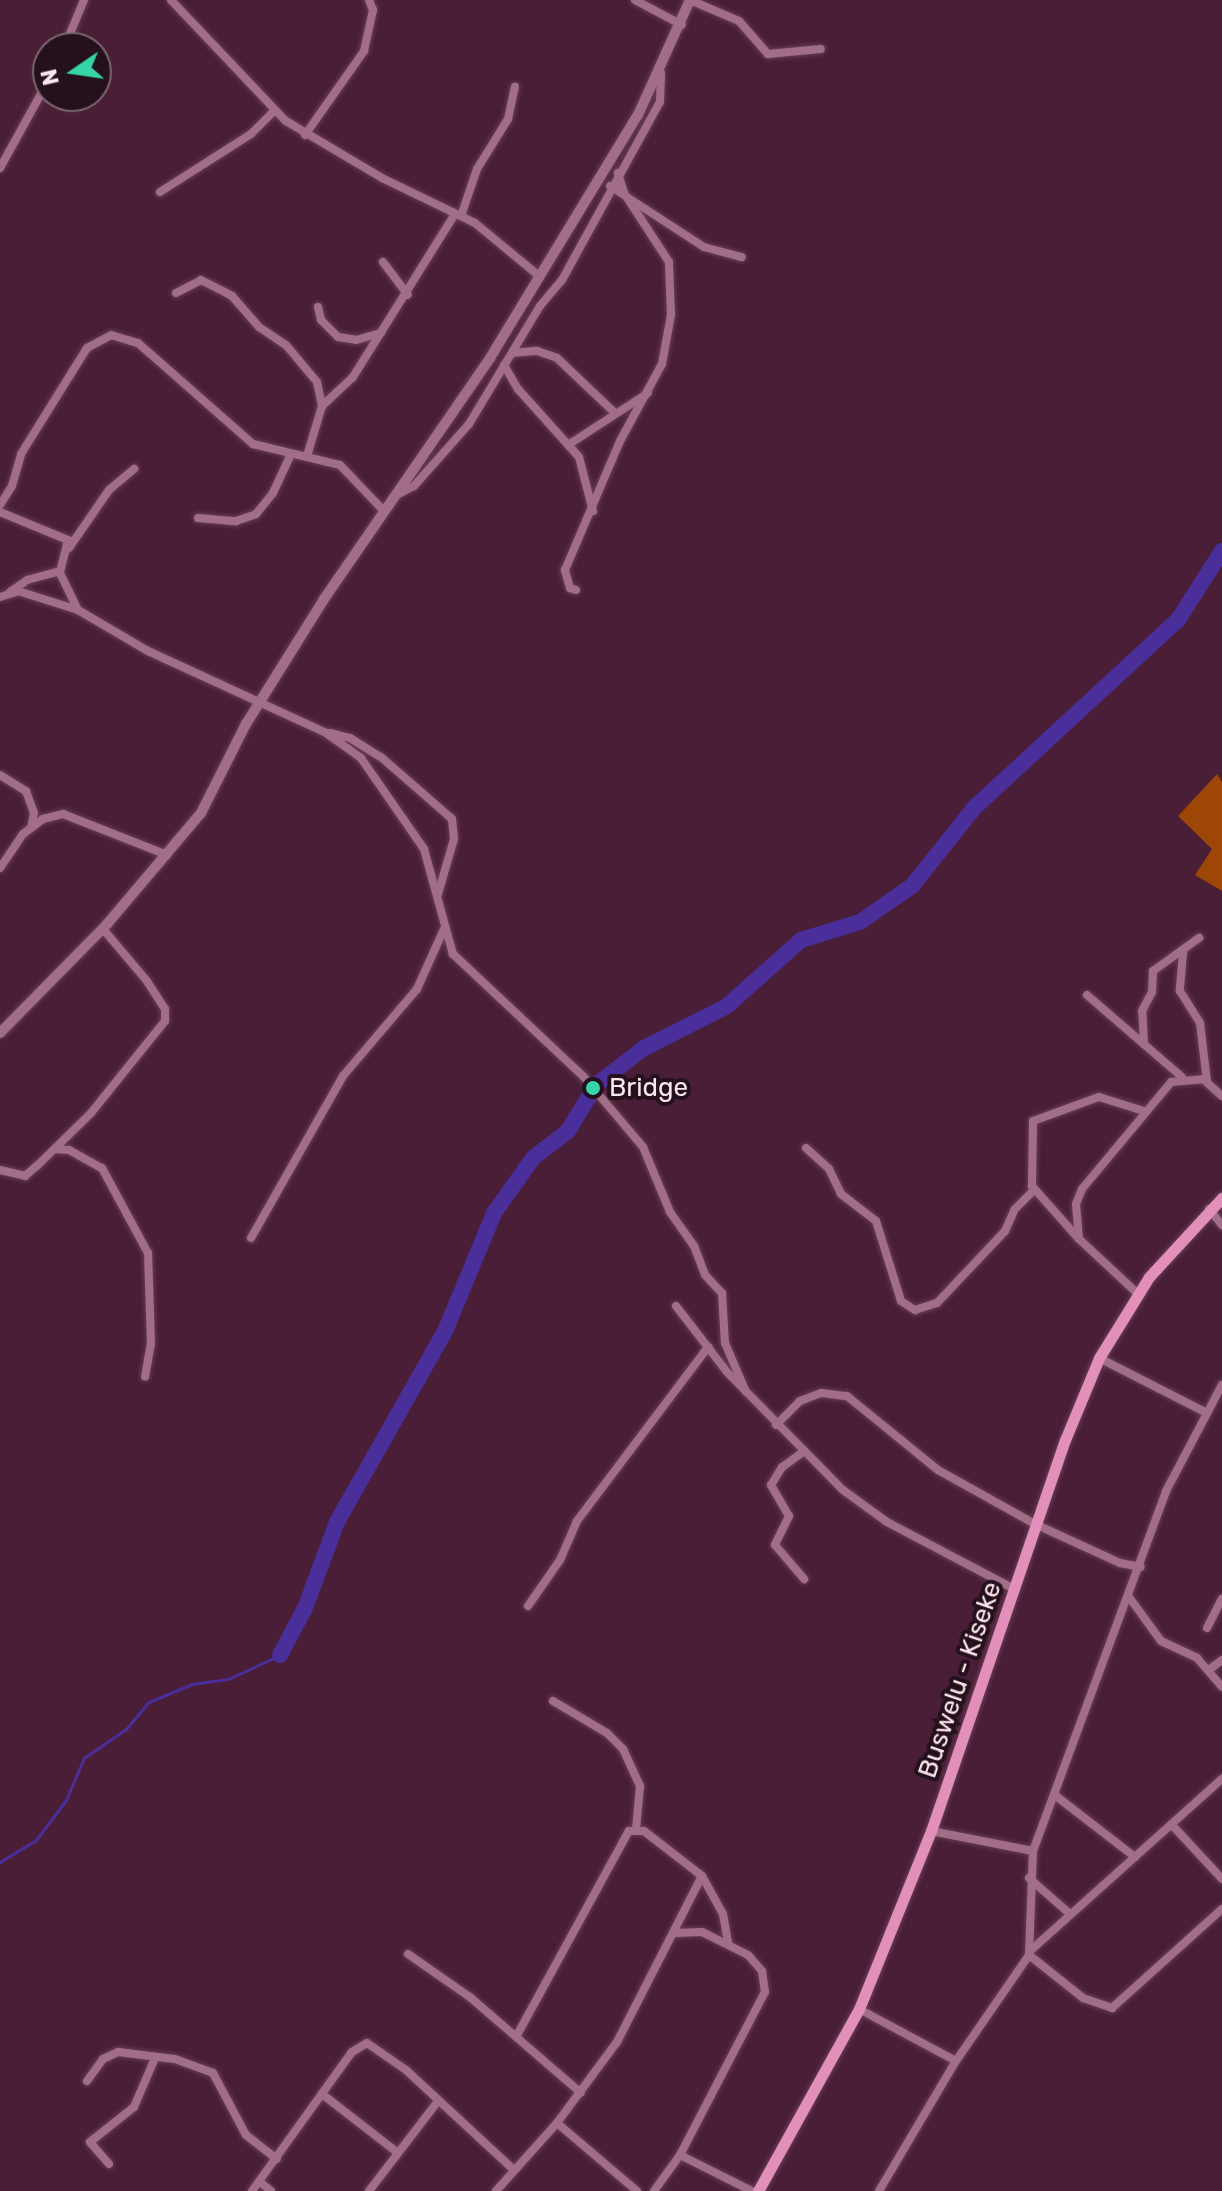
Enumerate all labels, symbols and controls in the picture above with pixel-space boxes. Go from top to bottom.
north arrow [32,32,112,112]
text: N [35,66,65,88]
place label: Bridge [609,1072,688,1104]
marker: Bridge [584,1079,602,1097]
street label: Buswelu - Kiseke [912,1578,1008,1782]

